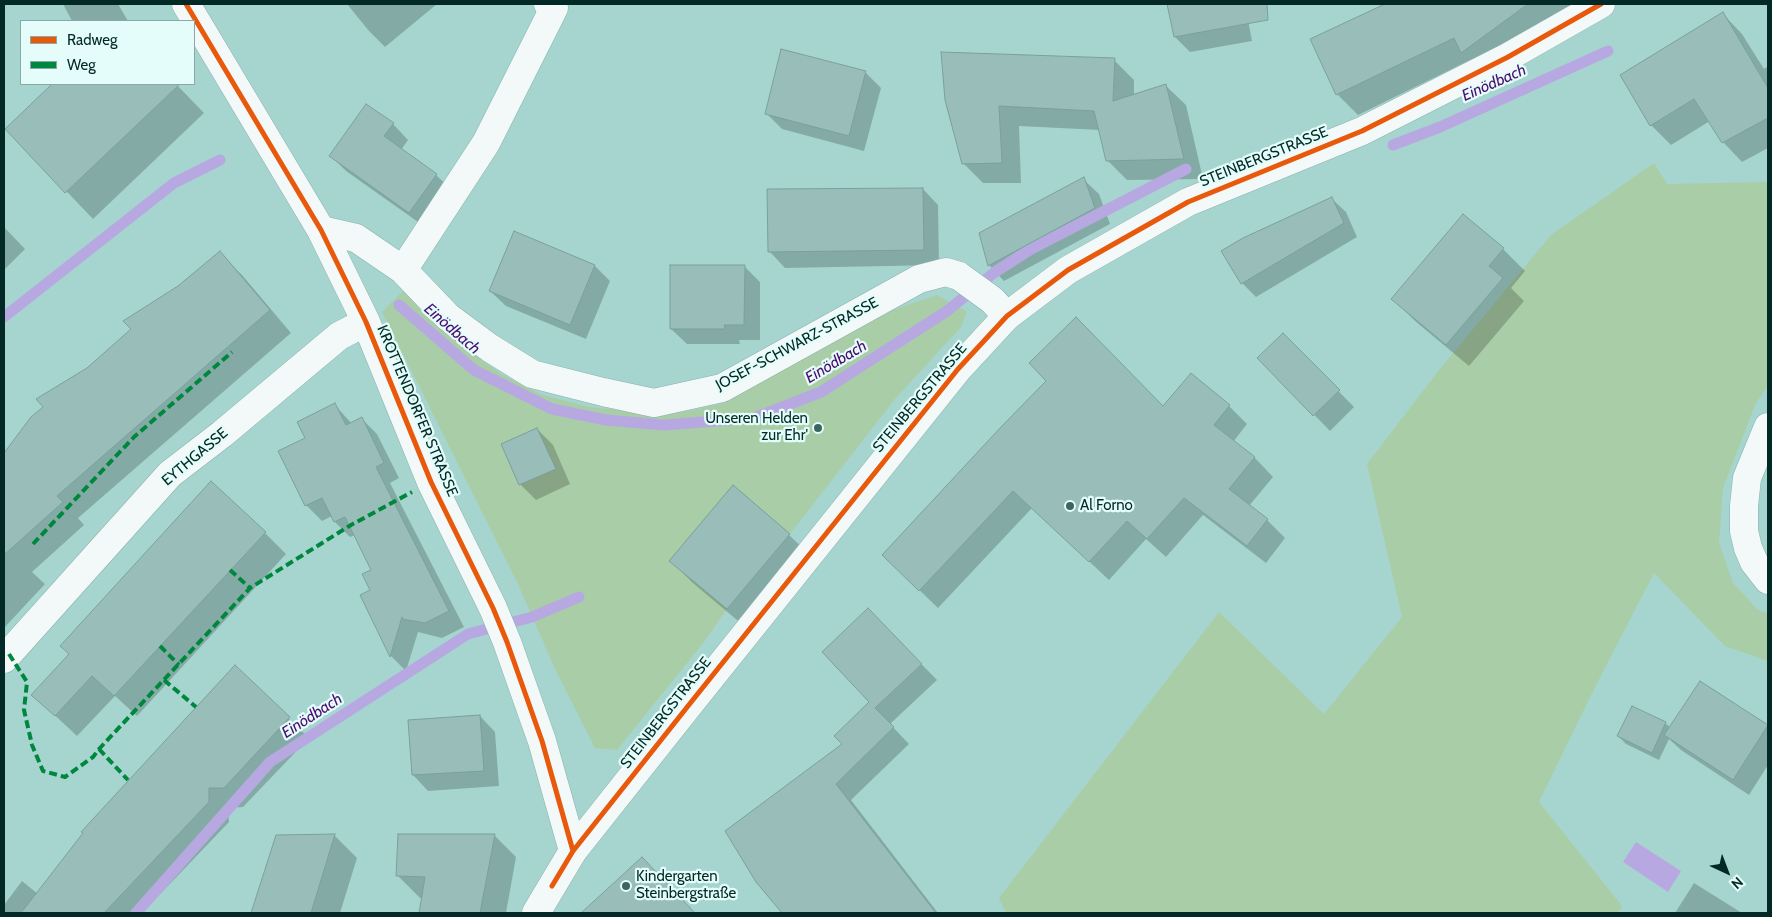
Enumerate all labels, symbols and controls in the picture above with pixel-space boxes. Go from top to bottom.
legend [20,20,195,85]
text: Radweg [67,31,117,49]
text: Weg [67,56,96,74]
water label: Einödbach [1459,60,1529,106]
street label: STEINBERGSTRASSE [1197,123,1331,191]
street label: JOSEF-SCHWARZ-STRASSE [713,293,881,395]
water label: Einödbach [420,299,484,359]
street label: KROTTENDORFER STRASSE [373,323,461,499]
water label: Einödbach [802,336,870,388]
street label: STEINBERGSTRASSE [869,340,971,456]
place label: Unseren Helden zur Ehr' [705,410,808,445]
marker: Unseren Helden zur Ehr' [812,422,824,434]
street label: EYTHGASSE [158,424,232,490]
place label: Al Forno [1080,497,1133,515]
marker: Al Forno [1064,500,1076,512]
street label: STEINBERGSTRASSE [617,654,715,772]
water label: Einödbach [278,689,346,743]
north arrow [1702,847,1752,897]
place label: Kindergarten Steinbergstraße [636,868,736,903]
text: N [1727,873,1747,893]
marker: Kindergarten Steinbergstraße [620,880,632,892]

